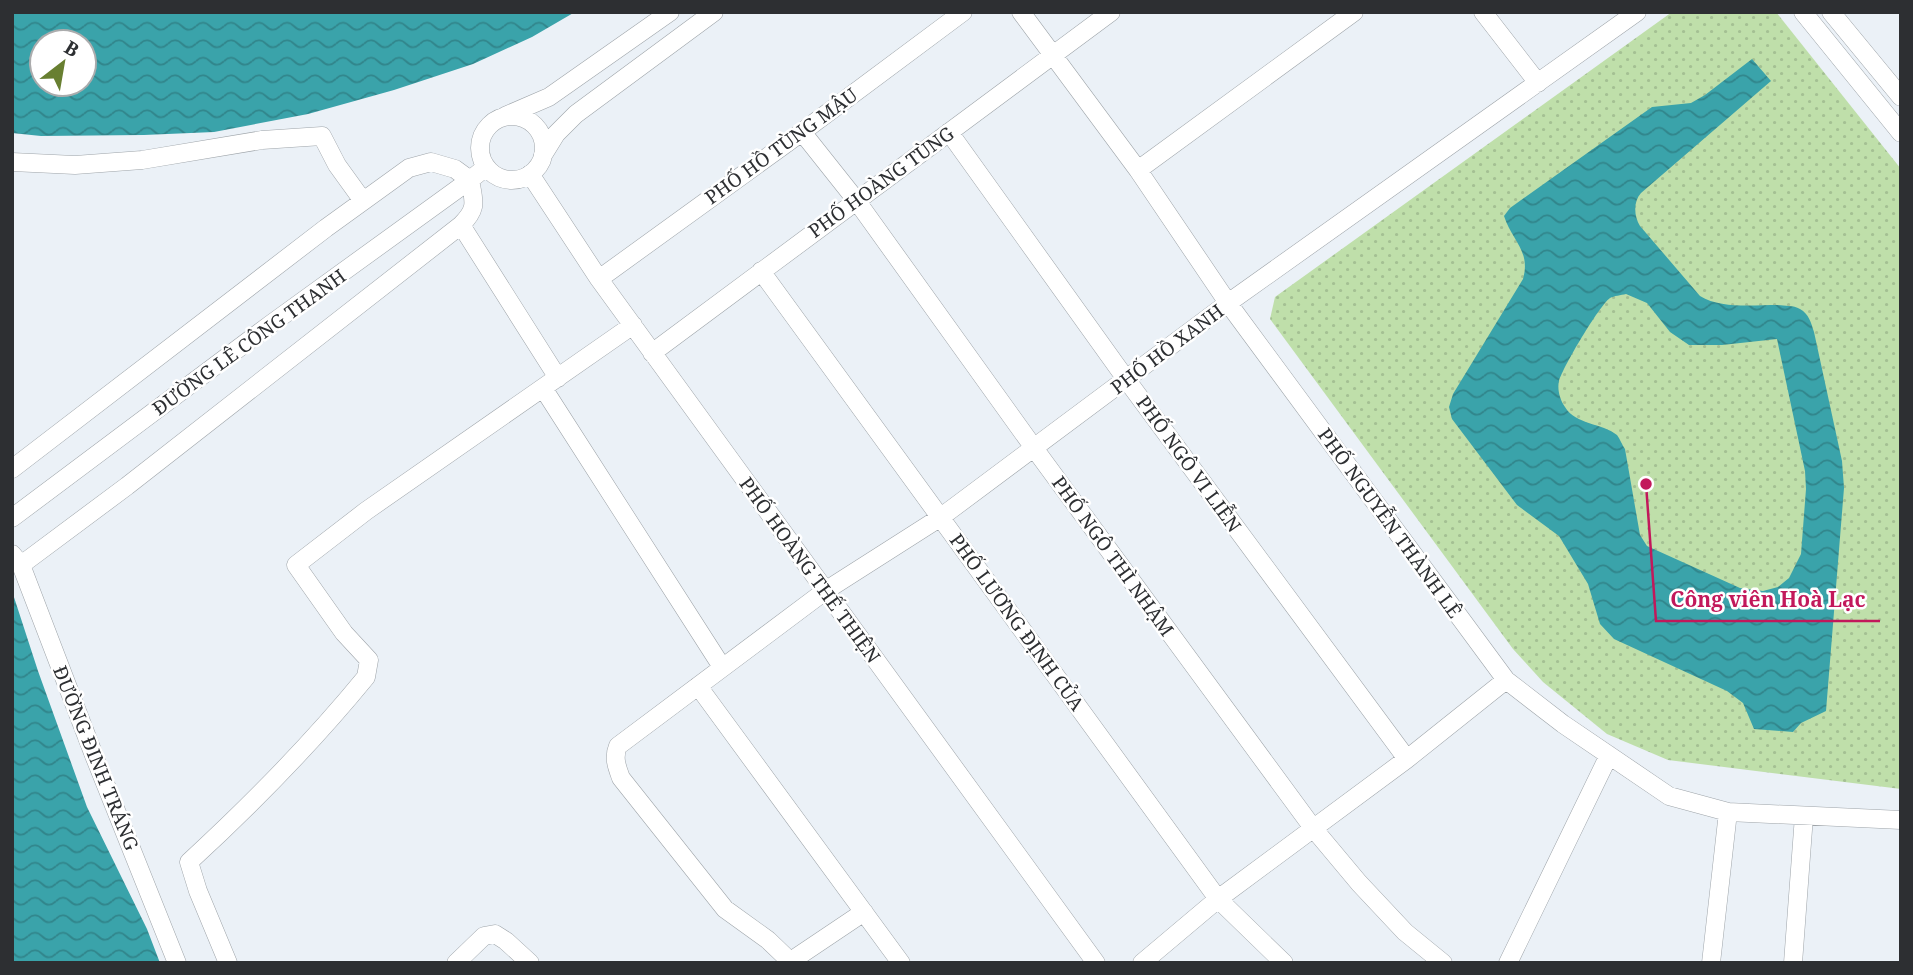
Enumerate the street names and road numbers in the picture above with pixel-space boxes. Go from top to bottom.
street label: PHỐ HỒ TÙNG MẬU [700,82,863,210]
street label: PHỐ HOÀNG TÙNG [803,120,959,244]
street label: ĐƯỜNG LÊ CÔNG THANH [147,263,351,421]
street label: PHỐ HỒ XANH [1105,298,1229,400]
street label: PHỐ NGÔ VI LIỄN [1131,390,1248,537]
street label: PHỐ NGUYỄN THÀNH LÊ [1312,422,1469,623]
street label: PHỐ NGÔ THÌ NHẬM [1046,471,1180,641]
street label: PHỐ HOÀNG THẾ THIỆN [734,472,886,668]
street label: PHỐ LƯƠNG ĐỊNH CỦA [944,528,1091,716]
street label: ĐƯỜNG ĐINH TRÁNG [47,662,145,855]

